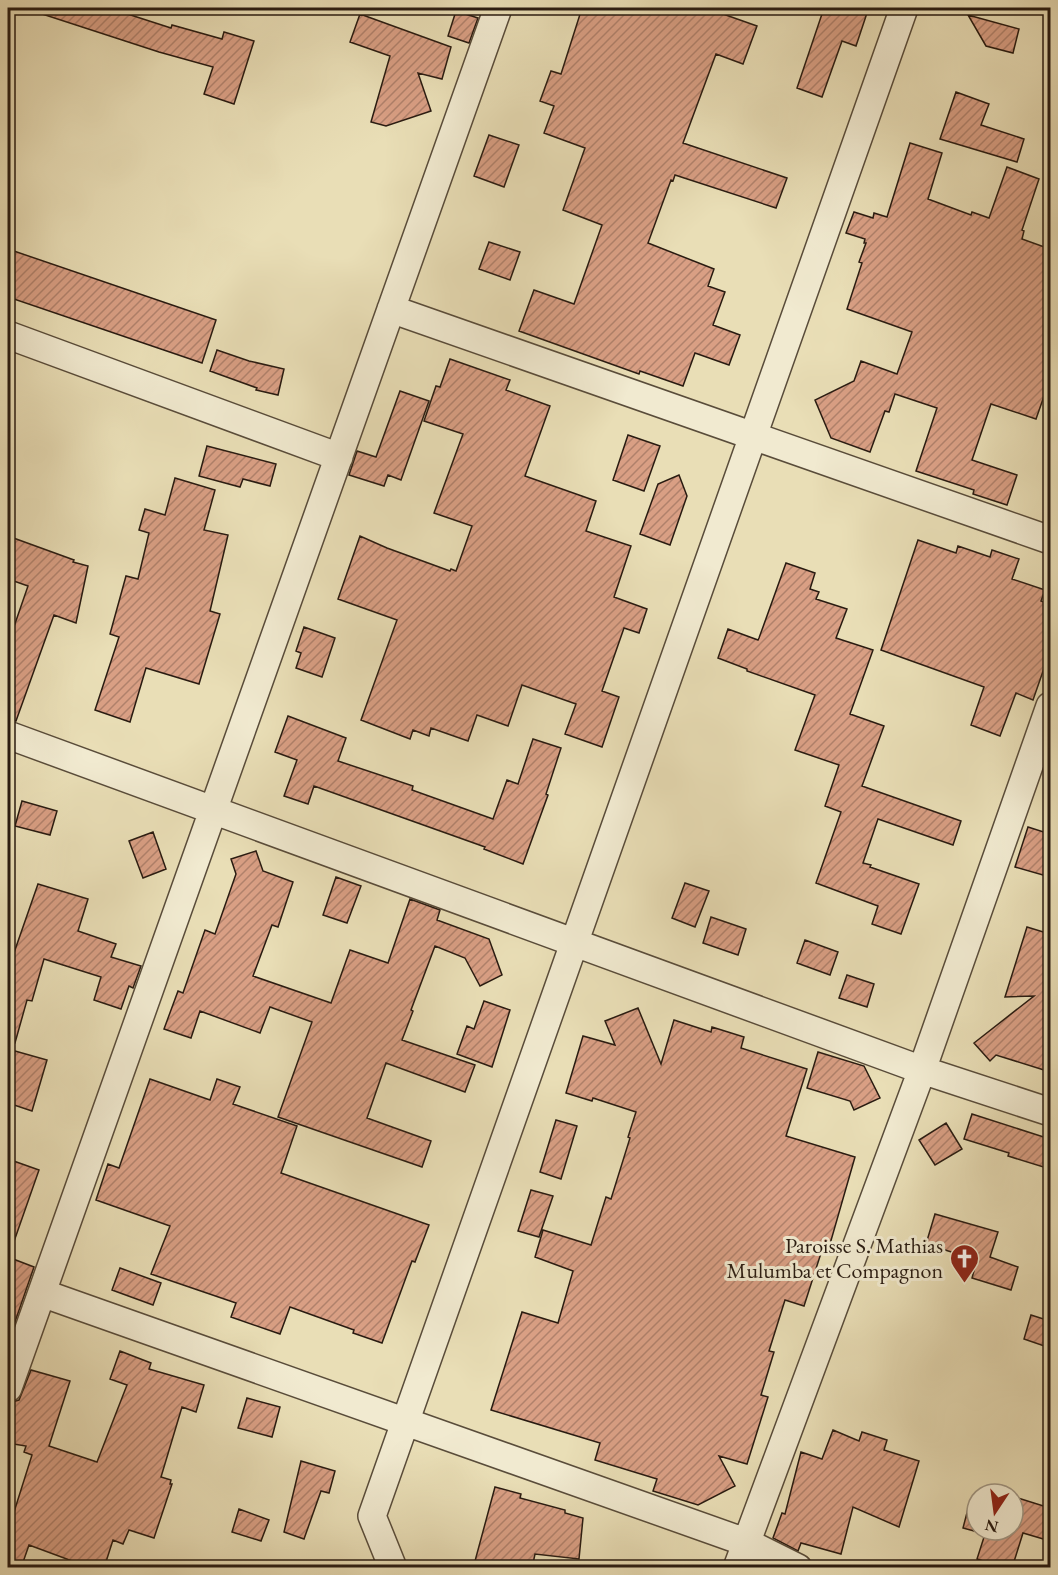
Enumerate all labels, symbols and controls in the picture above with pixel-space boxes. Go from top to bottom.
place label: Paroisse S. Mathias Mulumba et Compagnon [727,1231,943,1285]
church icon: Paroisse S. Mathias Mulumba et Compagnon [948,1242,980,1284]
north arrow [965,1482,1025,1542]
text: N [983,1514,1000,1538]

